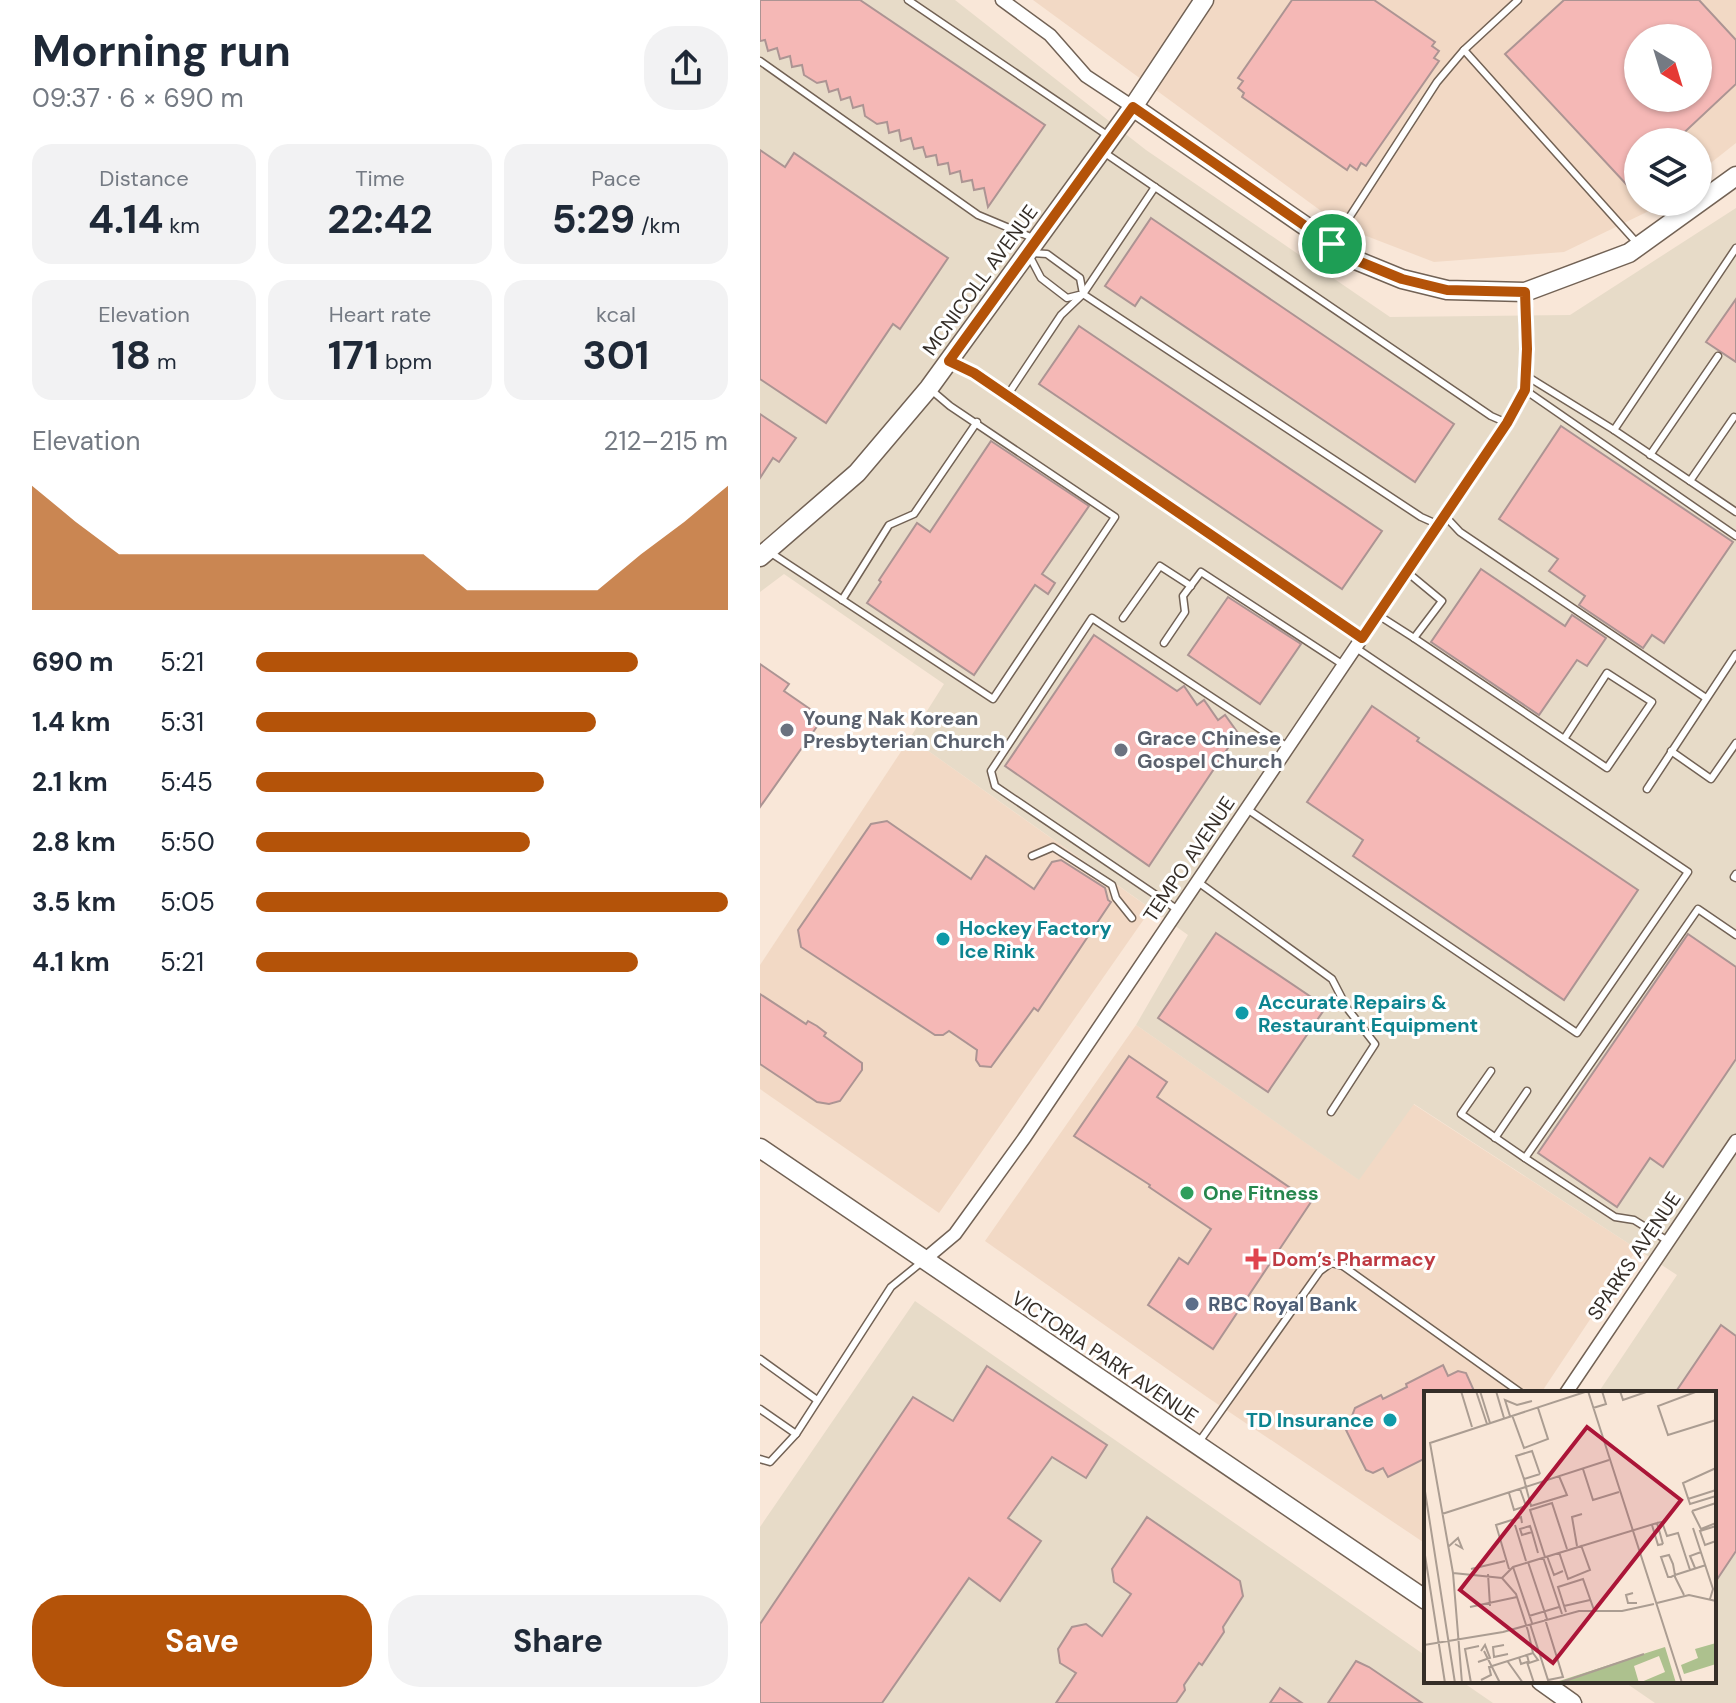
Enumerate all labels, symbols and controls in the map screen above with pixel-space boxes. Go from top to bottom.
text: Morning run [32,22,291,80]
north arrow [1624,24,1712,112]
map controls [1624,24,1712,216]
button: share [644,26,728,110]
text: 09:37 · 6 × 690 m [32,81,244,115]
button: layers [1624,128,1712,216]
text: Distance [99,164,189,193]
text: Time [355,164,405,193]
text: Pace [591,164,641,193]
text: 4.14 [88,193,163,245]
text: 22:42 [327,193,433,245]
text: 5:29 [552,193,635,245]
street label: MCNICOLL AVENUE [917,199,1043,361]
pin [1298,210,1366,278]
text: km [163,211,200,240]
text: /km [635,211,680,240]
icon: arrive [1310,222,1354,266]
text: Elevation [98,300,190,329]
text: Heart rate [329,300,431,329]
text: kcal [596,300,636,329]
text: 18 [111,329,151,381]
text: 171 [328,329,379,381]
text: 301 [583,329,649,381]
text: m [151,347,177,376]
text: bpm [379,347,432,376]
text: Elevation [32,424,140,458]
text: 212–215 m [604,424,728,458]
text: 690 m [32,645,113,679]
text: 5:21 [160,645,204,679]
text: 1.4 km [32,705,111,739]
text: 5:31 [160,705,204,739]
place label: Young Nak Korean Presbyterian Church [803,705,1005,754]
marker: Young Nak Korean Presbyterian Church [778,721,796,739]
place label: Grace Chinese Gospel Church [1137,725,1283,774]
marker: Grace Chinese Gospel Church [1112,741,1130,759]
text: 2.1 km [32,765,108,799]
text: 5:45 [160,765,213,799]
street label: TEMPO AVENUE [1137,791,1241,927]
text: 2.8 km [32,825,116,859]
text: 5:50 [160,825,215,859]
text: 3.5 km [32,885,116,919]
text: 5:05 [160,885,215,919]
place label: Hockey Factory Ice Rink [959,915,1112,964]
marker: Hockey Factory Ice Rink [934,930,952,948]
text: 4.1 km [32,945,110,979]
text: 5:21 [160,945,204,979]
place label: Accurate Repairs & Restaurant Equipment [1258,989,1478,1038]
marker: Accurate Repairs & Restaurant Equipment [1233,1004,1251,1022]
place label: One Fitness [1203,1180,1319,1206]
marker: One Fitness [1178,1184,1196,1202]
street label: SPARKS AVENUE [1581,1187,1687,1325]
place label: Dom’s Pharmacy [1272,1246,1436,1272]
marker: Dom’s Pharmacy [1247,1250,1265,1268]
street label: VICTORIA PARK AVENUE [1007,1285,1203,1429]
place label: RBC Royal Bank [1208,1291,1358,1317]
marker: RBC Royal Bank [1183,1295,1201,1313]
inset map [1424,1391,1716,1683]
place label: TD Insurance [1246,1407,1374,1433]
marker: TD Insurance [1381,1411,1399,1429]
button: Save [32,1595,372,1687]
button: Share [388,1595,728,1687]

